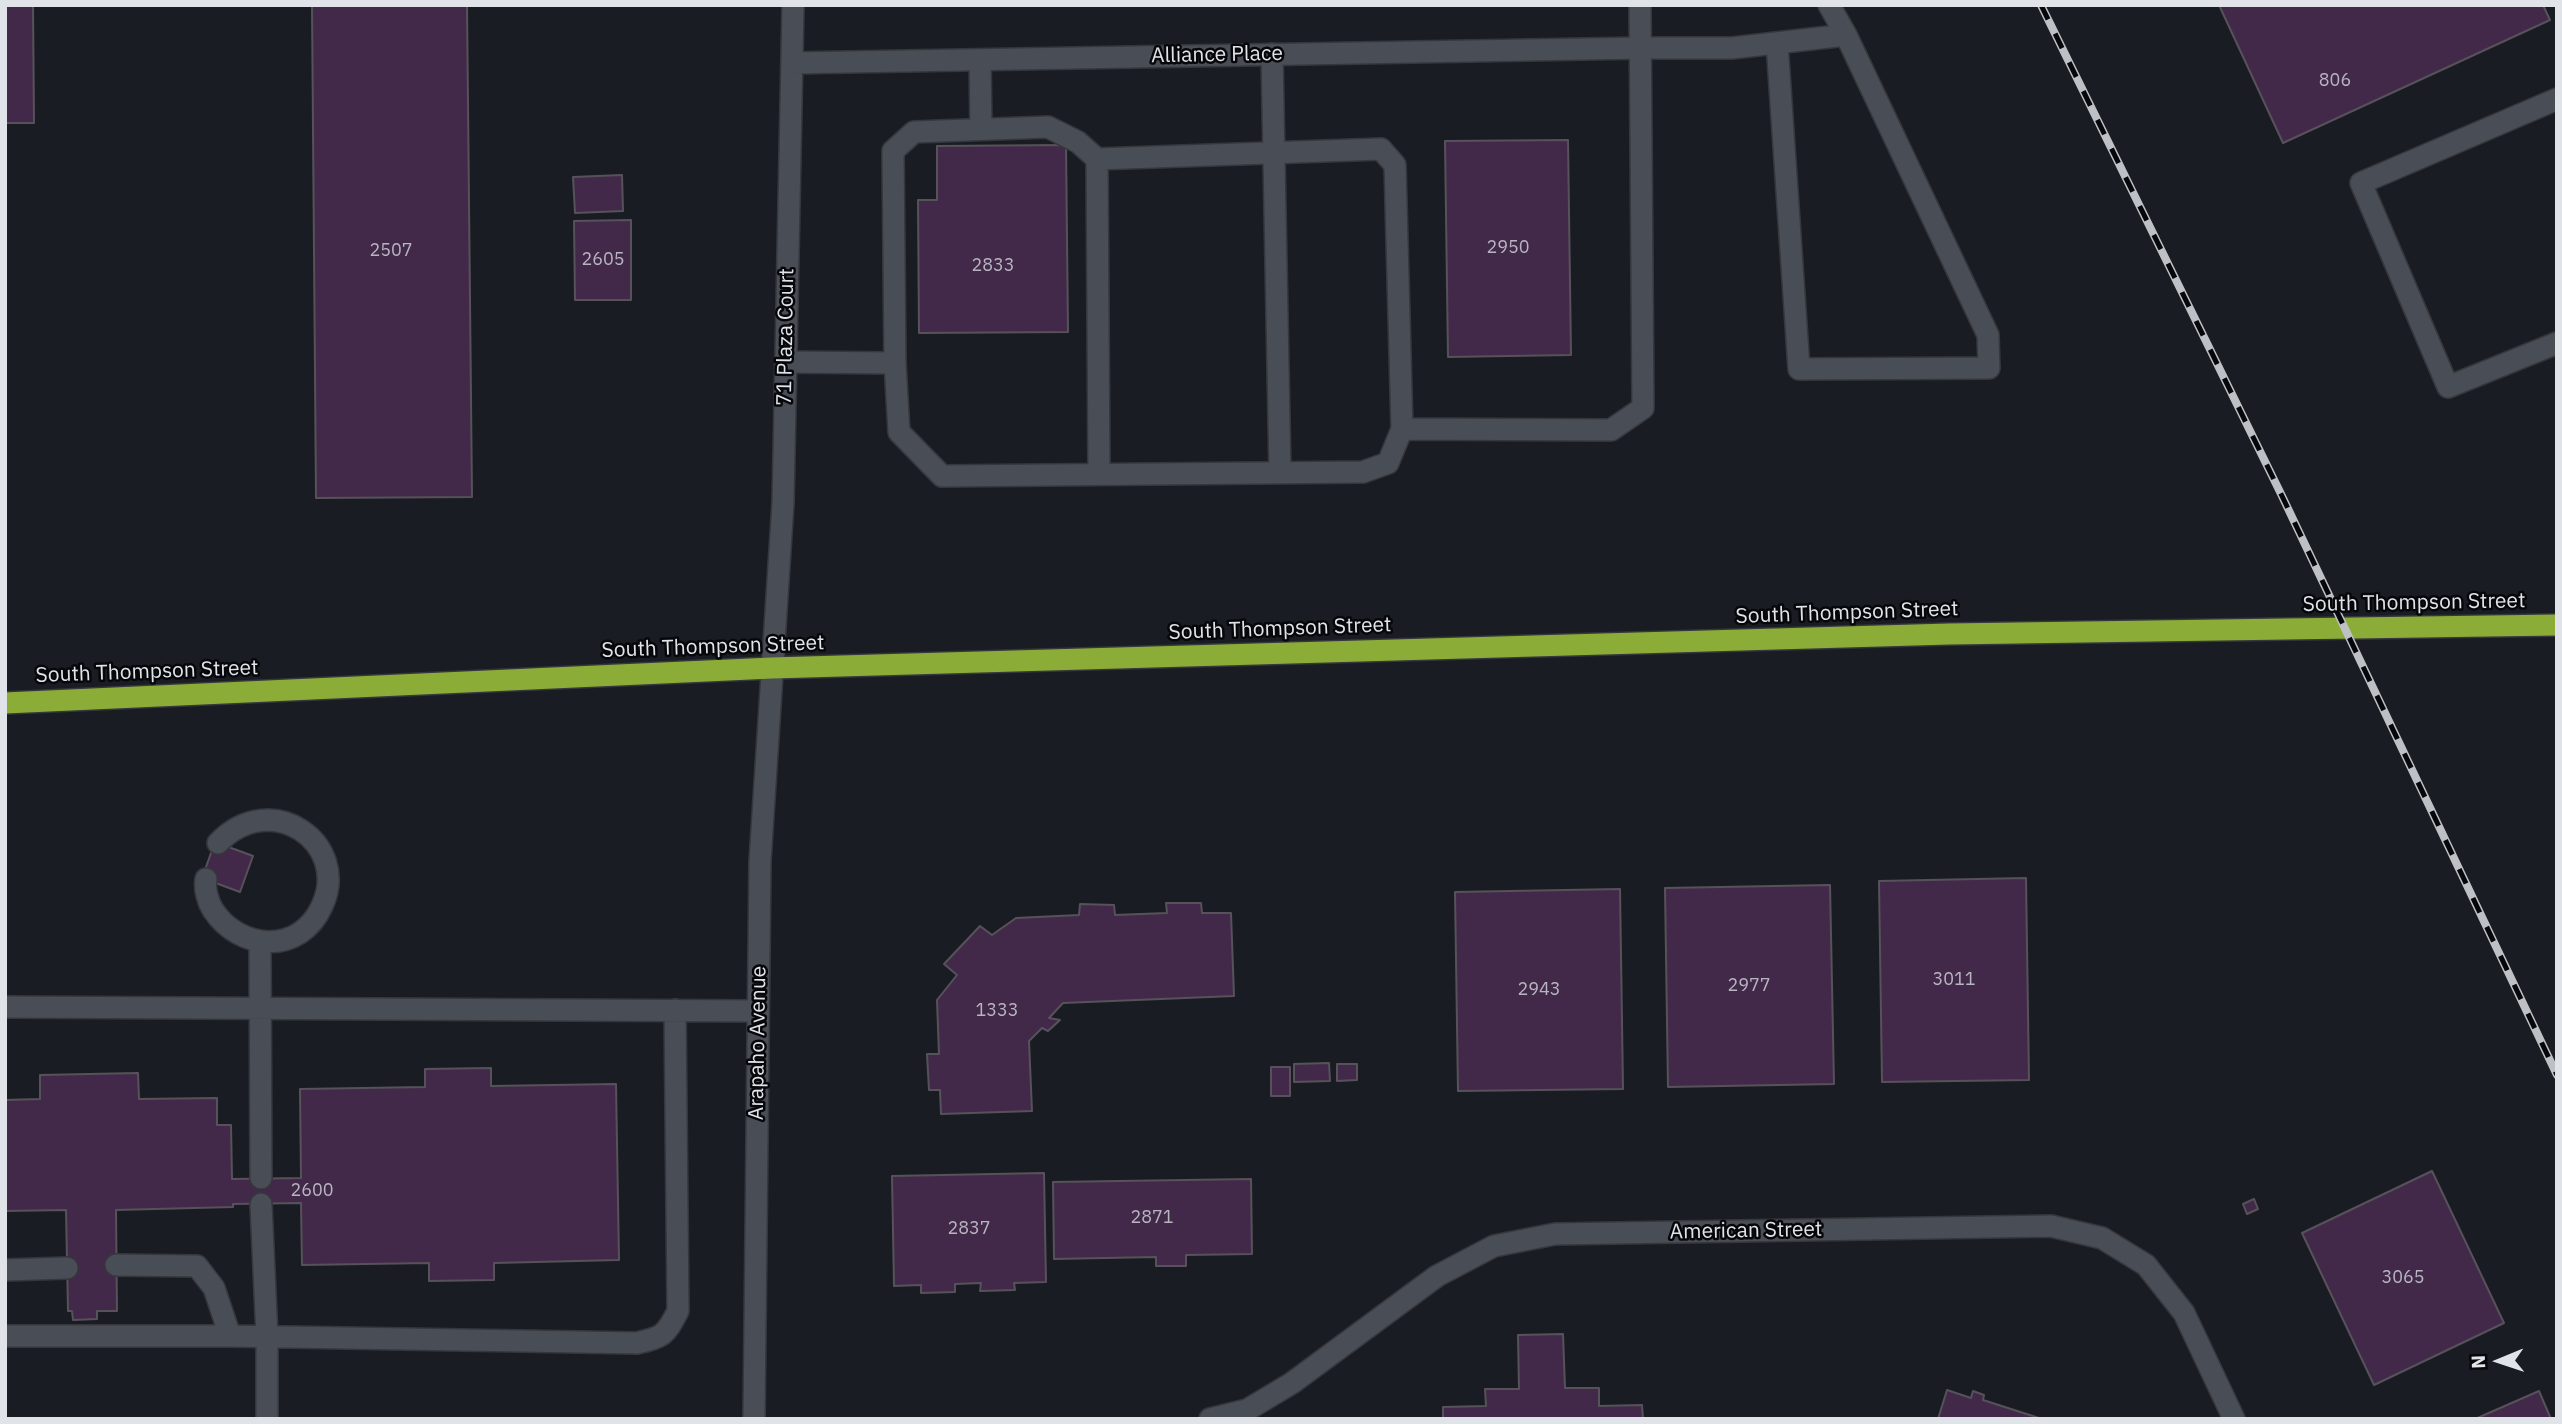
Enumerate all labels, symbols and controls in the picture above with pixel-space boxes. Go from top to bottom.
street label: Alliance Place [1151,41,1283,69]
house number: 806 [2319,70,2351,92]
house number: 2950 [1486,237,1530,259]
house number: 2507 [369,240,413,262]
house number: 2605 [581,249,625,271]
house number: 2833 [971,255,1015,277]
street label: 71 Plaza Court [772,268,800,406]
street label: South Thompson Street [2302,588,2526,618]
street label: South Thompson Street [1735,597,1959,629]
street label: South Thompson Street [1168,613,1392,645]
street label: South Thompson Street [601,631,825,663]
street label: South Thompson Street [35,656,259,688]
street label: Arapaho Avenue [744,966,772,1120]
house number: 3011 [1932,969,1976,991]
house number: 2977 [1727,975,1771,997]
house number: 2943 [1517,979,1561,1001]
house number: 1333 [975,1000,1019,1022]
house number: 2600 [290,1180,334,1202]
house number: 2871 [1130,1207,1174,1229]
street label: American Street [1670,1217,1822,1245]
house number: 2837 [947,1218,991,1240]
house number: 3065 [2381,1267,2425,1289]
north arrow [2464,1326,2534,1396]
text: N [2466,1354,2490,1369]

